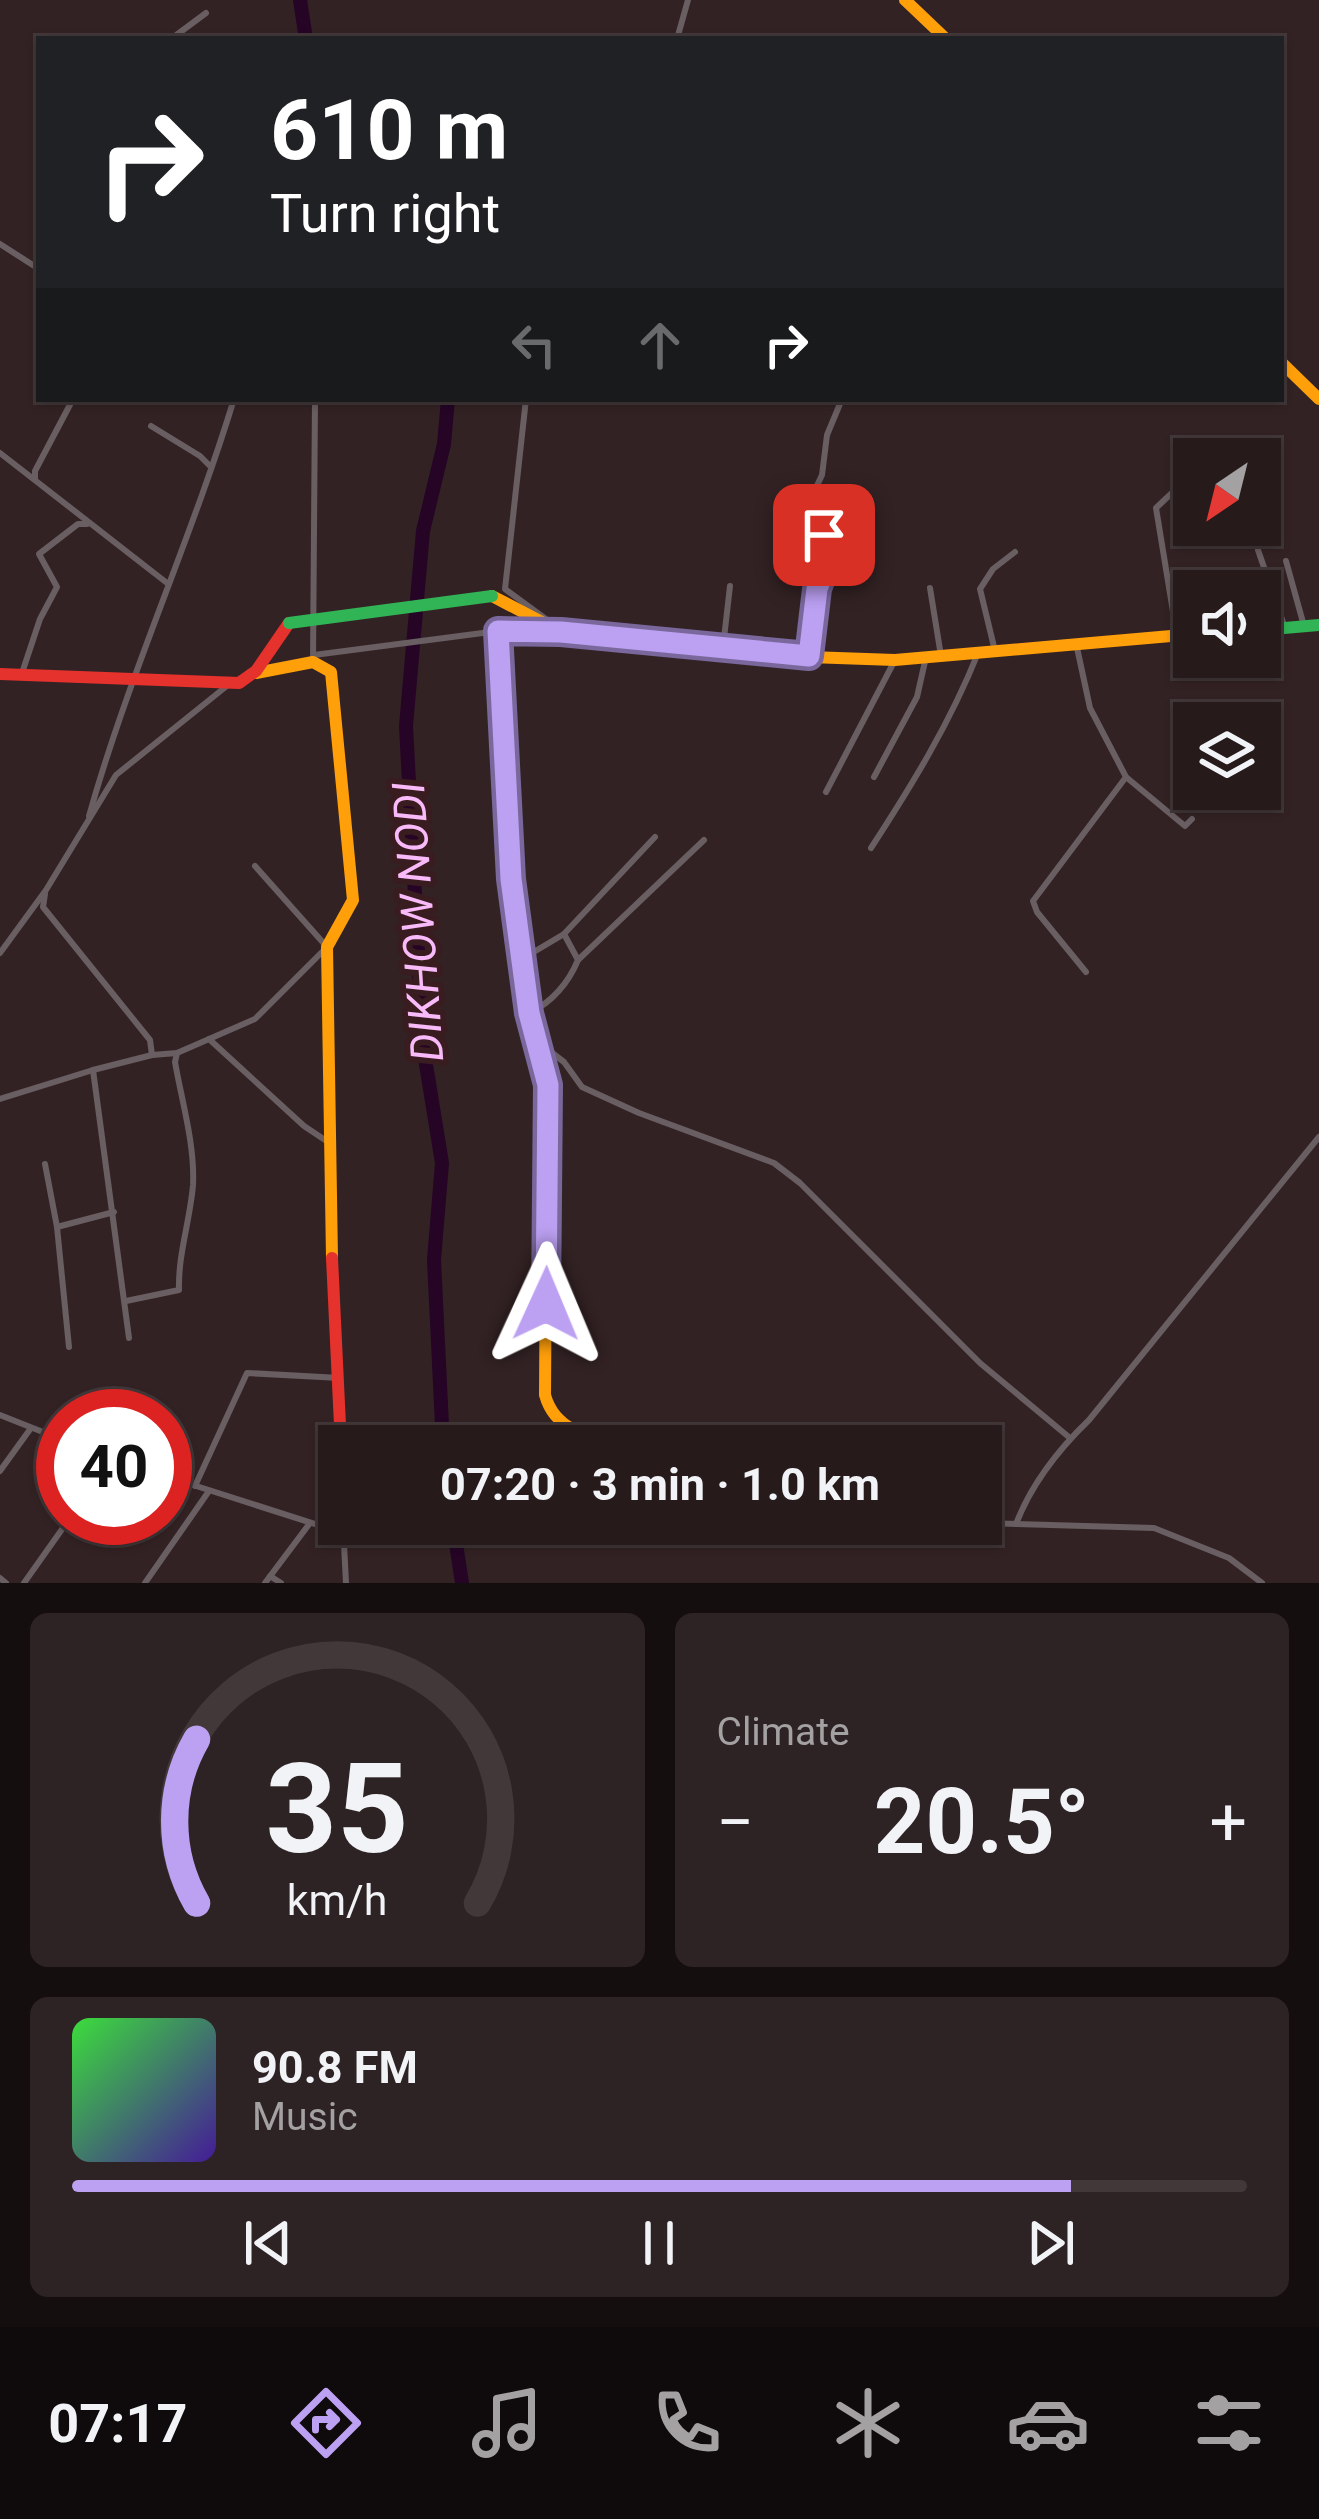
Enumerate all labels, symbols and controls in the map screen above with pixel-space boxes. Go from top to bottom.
text: 610 m [270,81,508,180]
icon: right [72,84,228,240]
text: Turn right [270,182,500,245]
icon: left [501,312,567,378]
icon: ahead [627,312,693,378]
icon: right [753,312,819,378]
north arrow [1173,438,1281,546]
map controls [1173,438,1281,810]
pin [773,484,875,586]
icon: arrive [791,502,857,568]
button: sound [1173,570,1281,678]
button: layers [1173,702,1281,810]
water label: DIKHOW NODI [382,780,454,1064]
position arrow [483,1241,609,1367]
speed limit sign: 40 [36,1389,192,1545]
text: 07:20 · 3 min · 1.0 km [440,1458,880,1511]
text: Climate [717,1709,850,1755]
text: 35 [266,1736,409,1882]
text: 20.5° [874,1770,1090,1875]
text: − [717,1784,754,1861]
text: + [1210,1784,1247,1861]
text: km/h [287,1875,388,1925]
text: 90.8 FM [252,2041,418,2094]
text: Music [252,2094,358,2140]
icon: previous [235,2210,301,2276]
icon: pause [626,2210,692,2276]
icon: next [1018,2210,1084,2276]
icon: directions [284,2381,368,2465]
icon: music [465,2381,549,2465]
icon: phone [645,2381,729,2465]
icon: climate [826,2381,910,2465]
icon: car [1006,2381,1090,2465]
icon: filters [1187,2381,1271,2465]
text: 07:17 [48,2392,187,2455]

